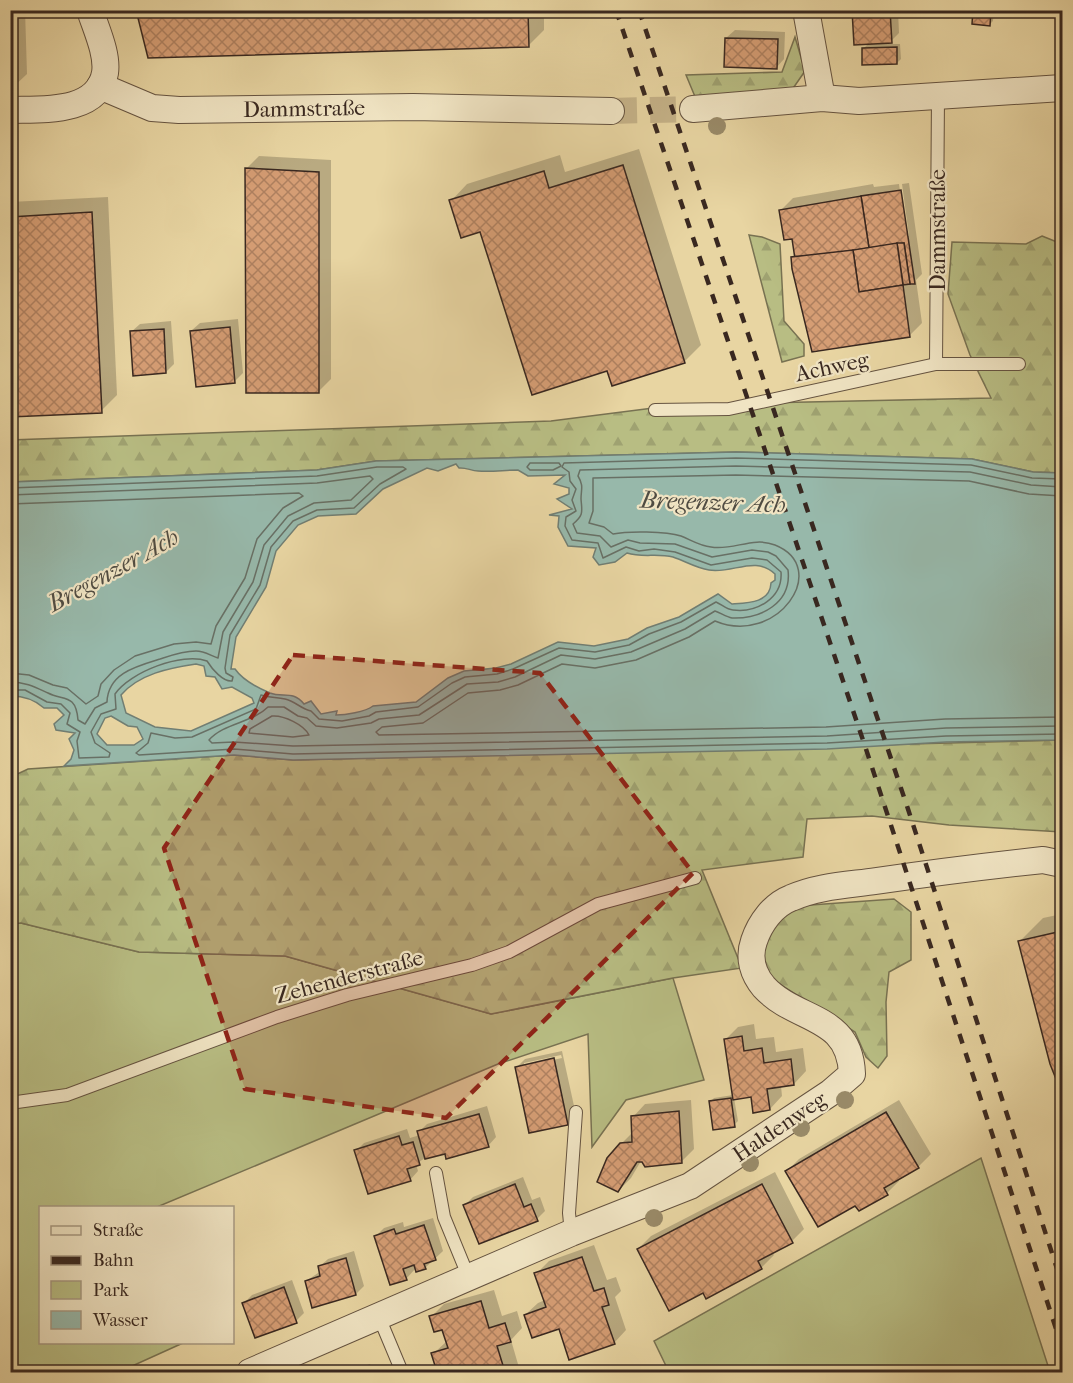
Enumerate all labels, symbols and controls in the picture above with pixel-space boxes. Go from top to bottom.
street label: Dammstraße [243,95,365,123]
street label: Dammstraße [925,169,951,291]
street label: Achweg [792,346,872,388]
water label: Bregenzer Ach [638,485,786,519]
water label: Bregenzer Ach [41,523,183,618]
street label: Zehenderstraße [272,945,426,1009]
street label: Haldenweg [728,1086,831,1168]
legend [39,1206,234,1344]
text: Straße [93,1220,144,1241]
text: Bahn [93,1250,134,1271]
text: Park [93,1280,130,1301]
text: Wasser [92,1310,148,1331]

